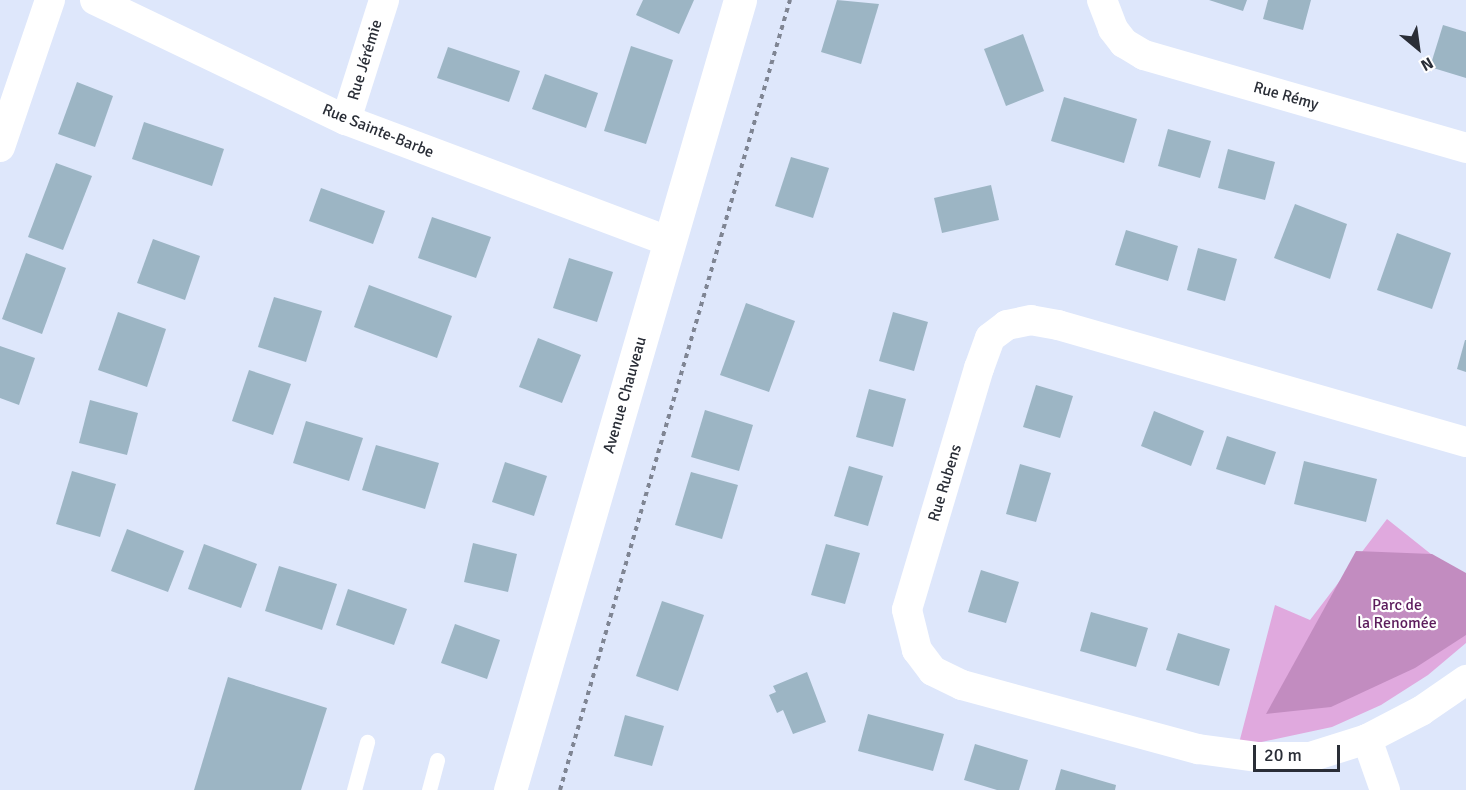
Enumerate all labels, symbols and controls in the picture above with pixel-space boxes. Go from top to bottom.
street label: Rue Jérémie [344,17,386,103]
north arrow [1388,18,1448,78]
text: N [1417,52,1436,75]
street label: Rue Rémy [1251,78,1321,114]
street label: Rue Sainte-Barbe [319,100,437,162]
street label: Avenue Chauveau [599,334,651,456]
street label: Rue Rubens [924,442,966,524]
park label: Parc de la Renomée [1357,595,1437,633]
scale bar [1256,733,1343,771]
text: 20 m [1264,744,1302,766]

